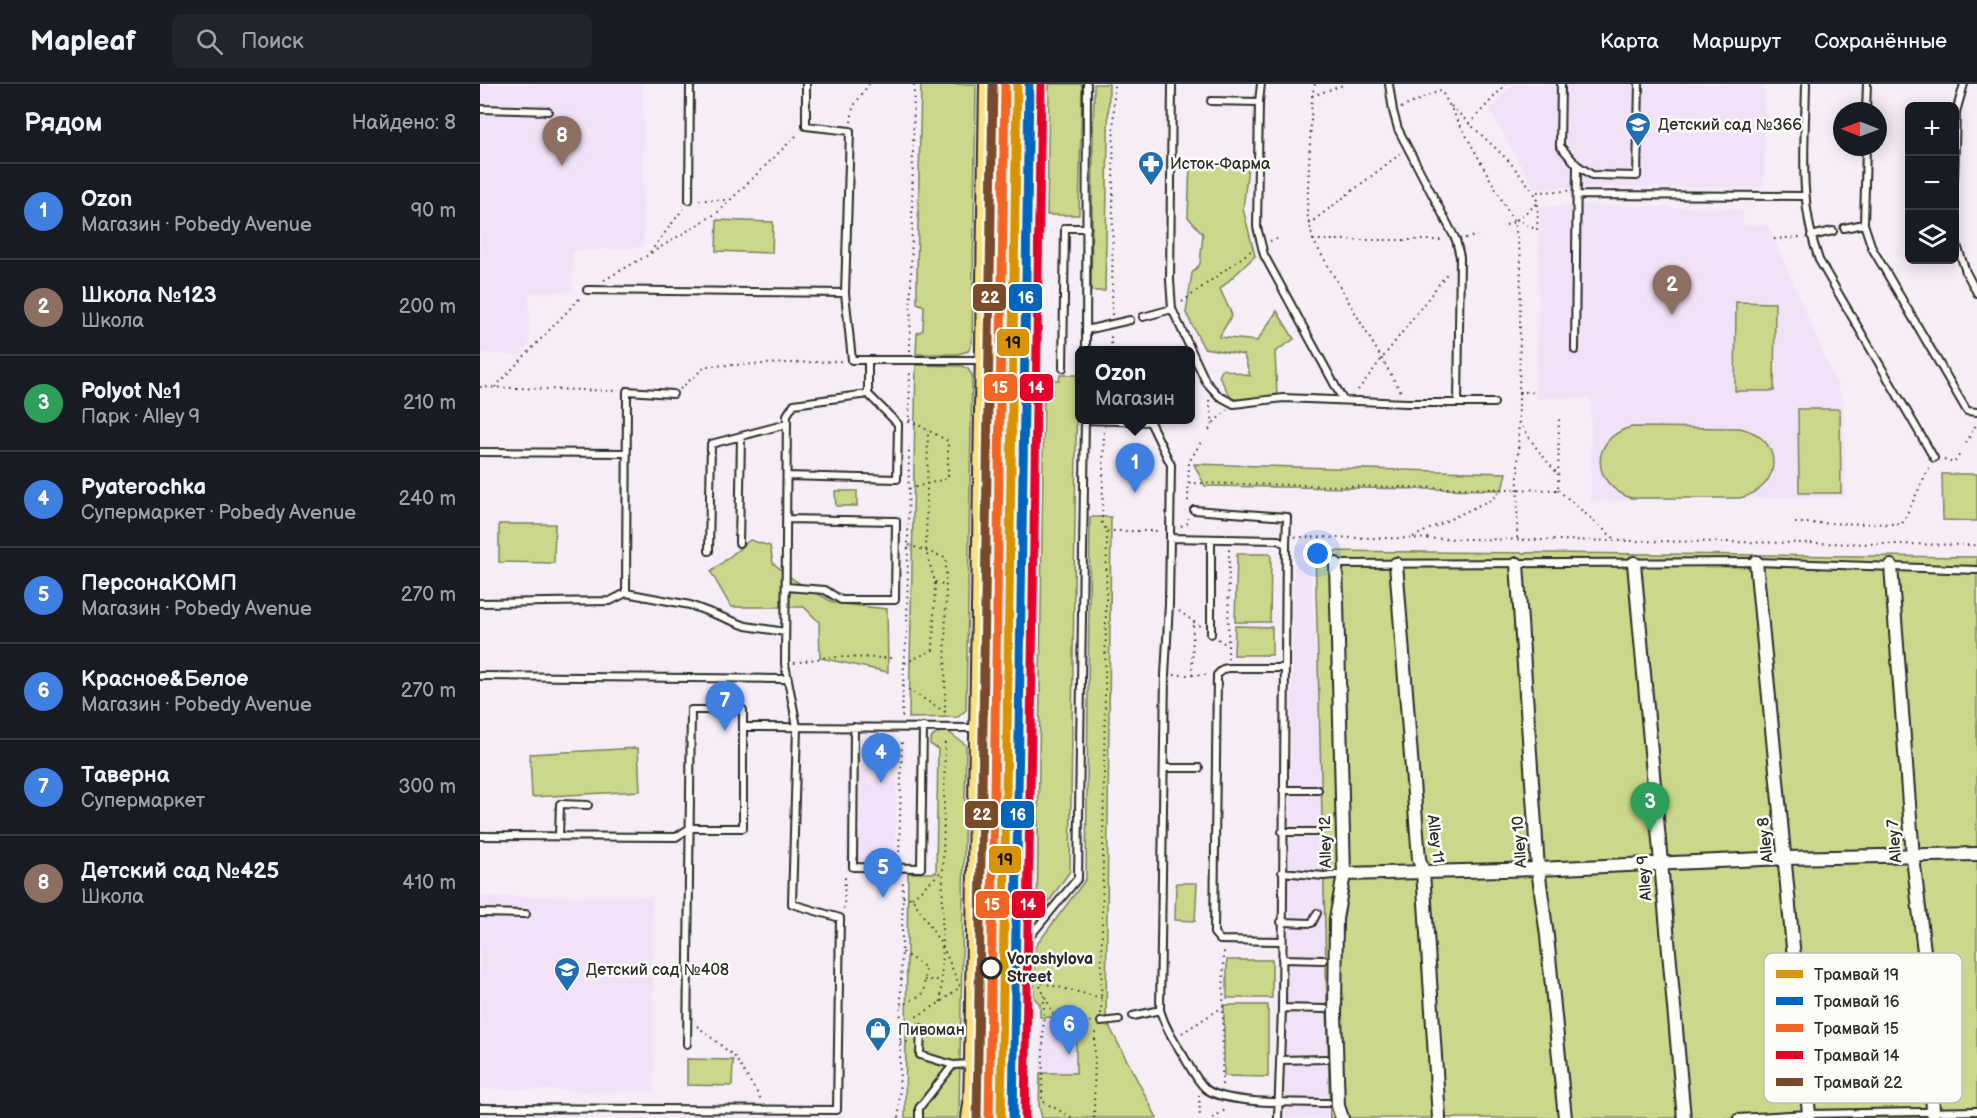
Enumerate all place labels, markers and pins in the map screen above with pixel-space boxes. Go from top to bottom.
school or university icon: Детский сад №366 [1623,110,1653,148]
pin: 8 [542,116,581,166]
place label: Детский сад №366 [1658,116,1802,135]
pharmacy icon: Исток-Фарма [1136,149,1166,187]
place label: Исток-Фарма [1170,155,1271,174]
pin: 2 [1652,266,1692,315]
pin: 1 [1116,444,1154,493]
pin: 7 [706,682,744,731]
pin: 4 [862,734,900,783]
pin: 3 [1630,782,1670,832]
pin: 5 [864,848,902,898]
place label: Voroshylova Street [1007,950,1093,987]
school or university icon: Детский сад №408 [552,955,582,993]
marker: Voroshylova Street [980,957,1002,979]
place label: Детский сад №408 [586,961,729,980]
pin: 6 [1050,1006,1088,1055]
shop icon: Пивоман [863,1015,893,1053]
place label: Пивоман [898,1021,965,1040]

